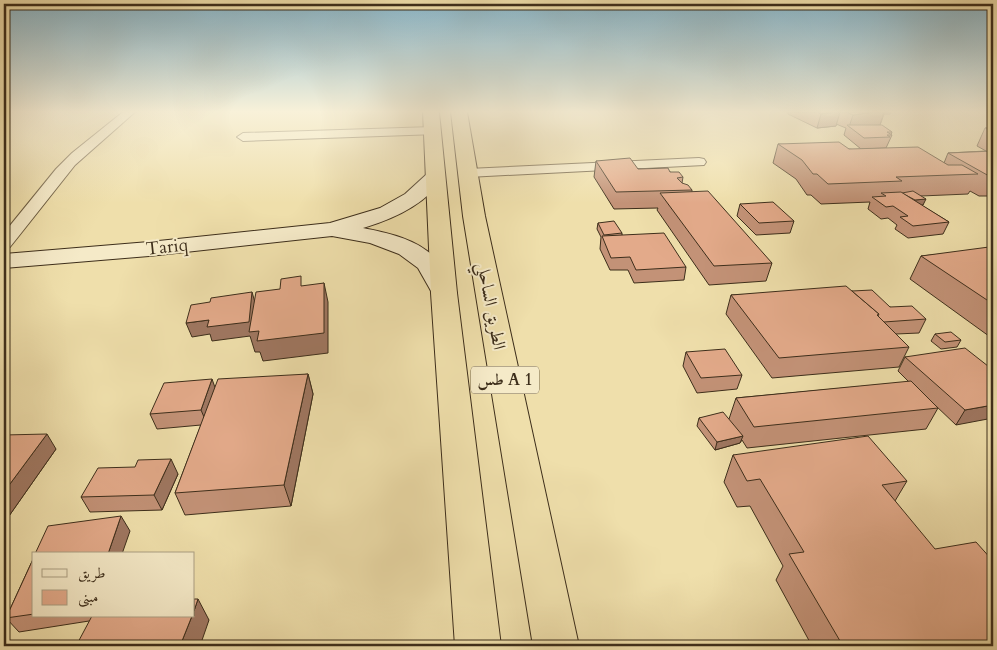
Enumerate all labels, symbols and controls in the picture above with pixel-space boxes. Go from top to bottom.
street label: Tariq [145,232,190,262]
street label: الطريق الساحلي [466,260,512,353]
road number: طس A 1 [471,366,539,394]
legend [32,552,195,618]
text: طريق [78,563,105,583]
text: مبنى [78,587,98,608]

